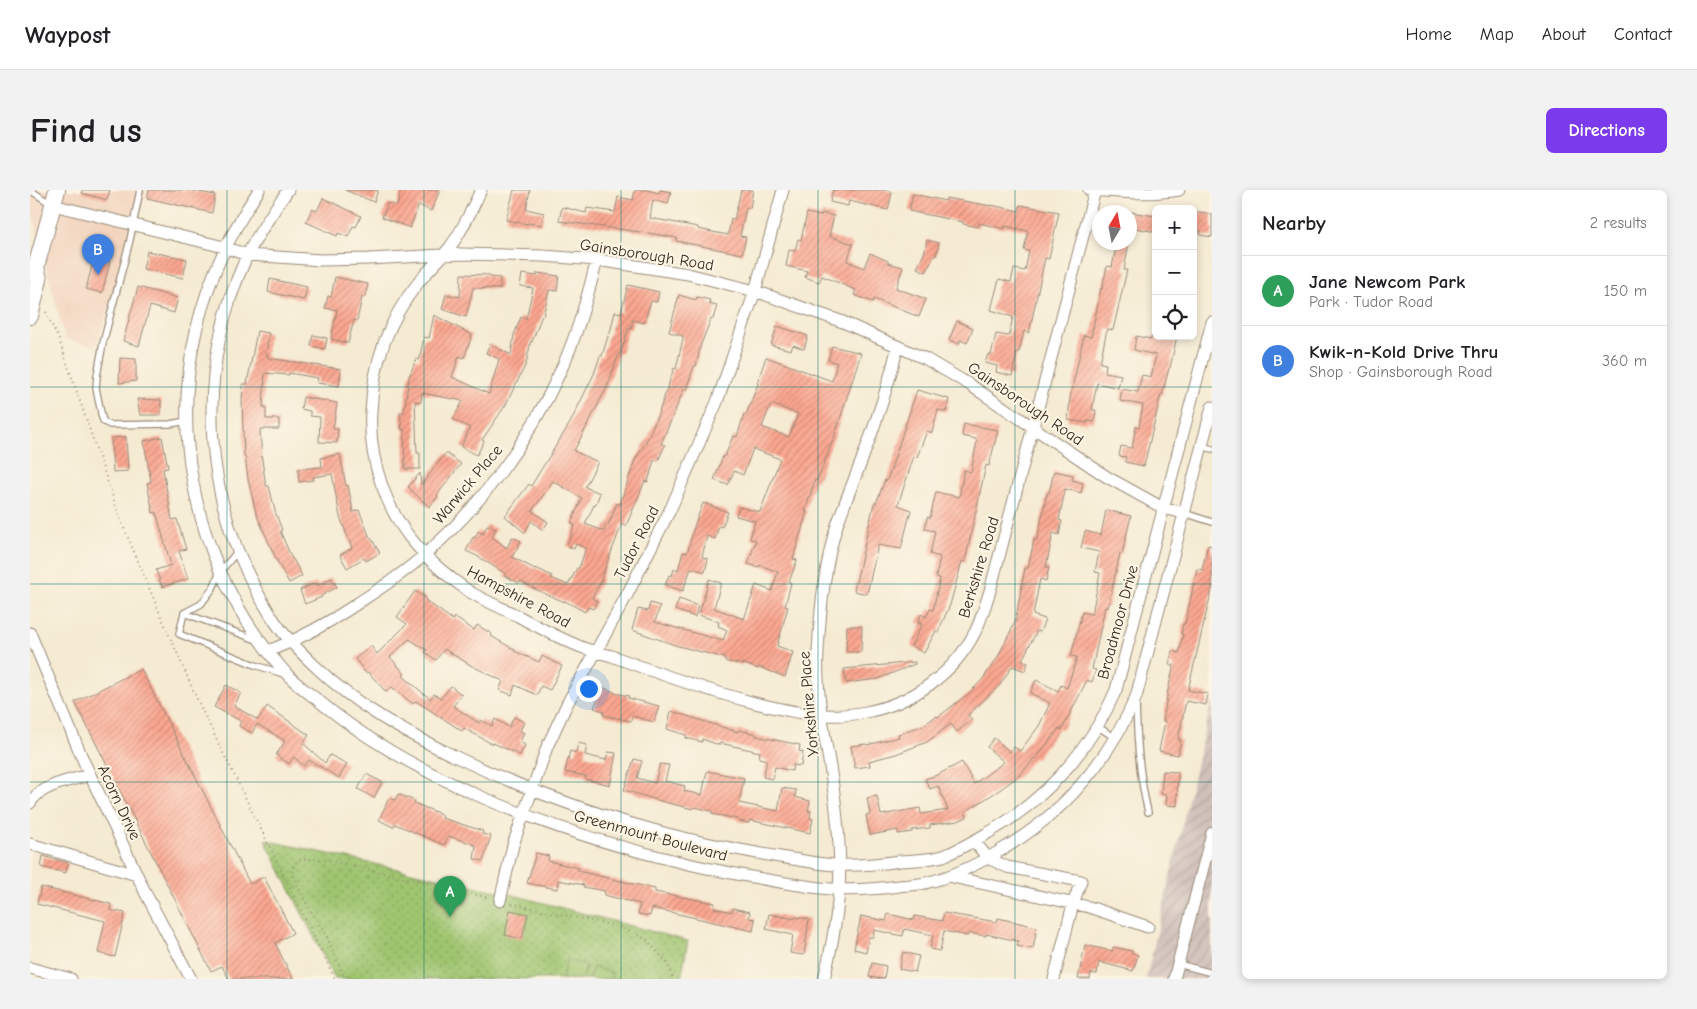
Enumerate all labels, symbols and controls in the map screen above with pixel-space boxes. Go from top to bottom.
text: Waypost [25,21,110,49]
text: Home [1405,24,1452,45]
text: Map [1480,24,1514,45]
text: About [1542,24,1586,45]
text: Contact [1614,24,1672,45]
button: Directions [1546,108,1667,153]
text: Find us [30,110,142,151]
north arrow [1092,205,1137,250]
map controls [1152,205,1197,340]
button: + [1152,205,1197,250]
text: Nearby [1262,211,1326,235]
text: 2 results [1590,214,1647,232]
pin: B [82,234,114,275]
street label: Gainsborough Road [578,235,715,274]
button: − [1152,250,1197,295]
text: Jane Newcom Park [1309,271,1465,293]
text: A [1274,282,1282,300]
text: 150 m [1604,282,1647,300]
text: Park · Tudor Road [1309,293,1433,311]
button: locate [1152,295,1197,340]
text: Kwik-n-Kold Drive Thru [1309,341,1498,363]
text: B [1273,352,1283,370]
text: 360 m [1602,352,1647,370]
street label: Gainsborough Road [964,358,1087,449]
text: Shop · Gainsborough Road [1309,363,1492,381]
street label: Warwick Place [429,441,506,528]
street label: Tudor Road [611,503,663,582]
street label: Berkshire Road [955,515,1003,620]
street label: Hampshire Road [464,562,573,632]
street label: Broadmoor Drive [1094,563,1142,681]
street label: Yorkshire Place [795,650,823,757]
your location [576,676,602,702]
street label: Acorn Drive [94,762,144,843]
street label: Greenmount Boulevard [572,807,729,865]
pin: A [434,876,466,917]

